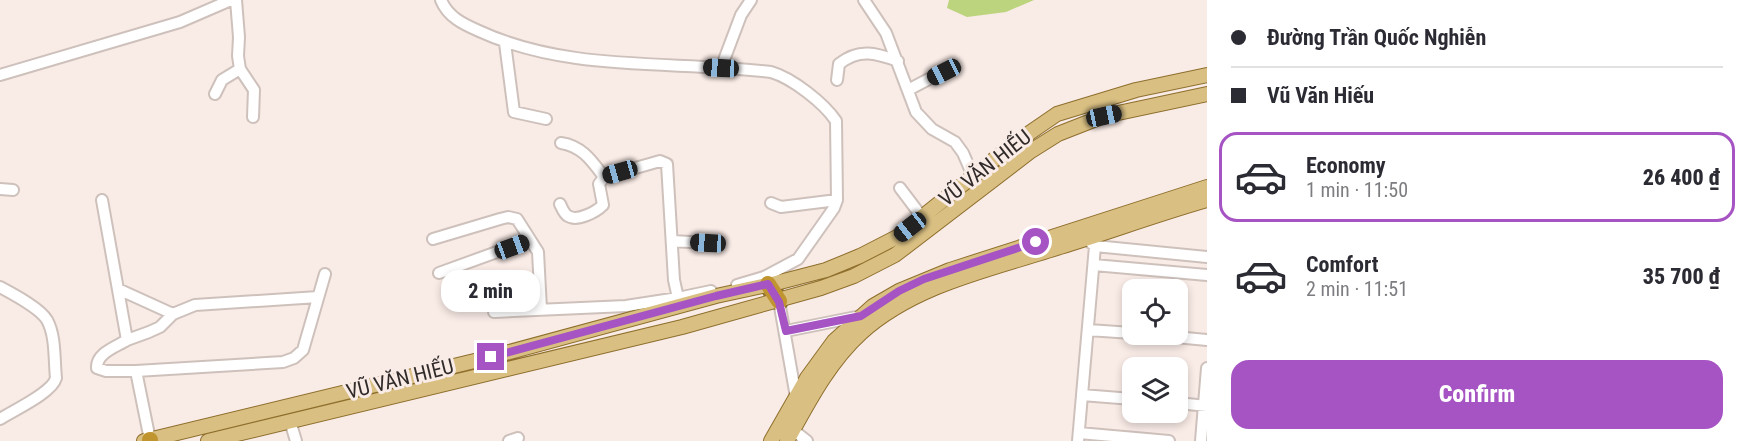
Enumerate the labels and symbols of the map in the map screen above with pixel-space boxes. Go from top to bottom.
car [924,56,964,88]
car [703,58,739,78]
car [1085,103,1123,129]
street label: VŨ VĂN HIẾU [934,124,1036,211]
car [600,158,640,186]
car [890,209,930,245]
route start [1022,228,1049,255]
car [492,232,532,262]
car [690,233,726,253]
callout: 2 min [442,270,540,312]
route end [477,343,504,370]
street label: VŨ VĂN HIẾU [344,353,456,404]

